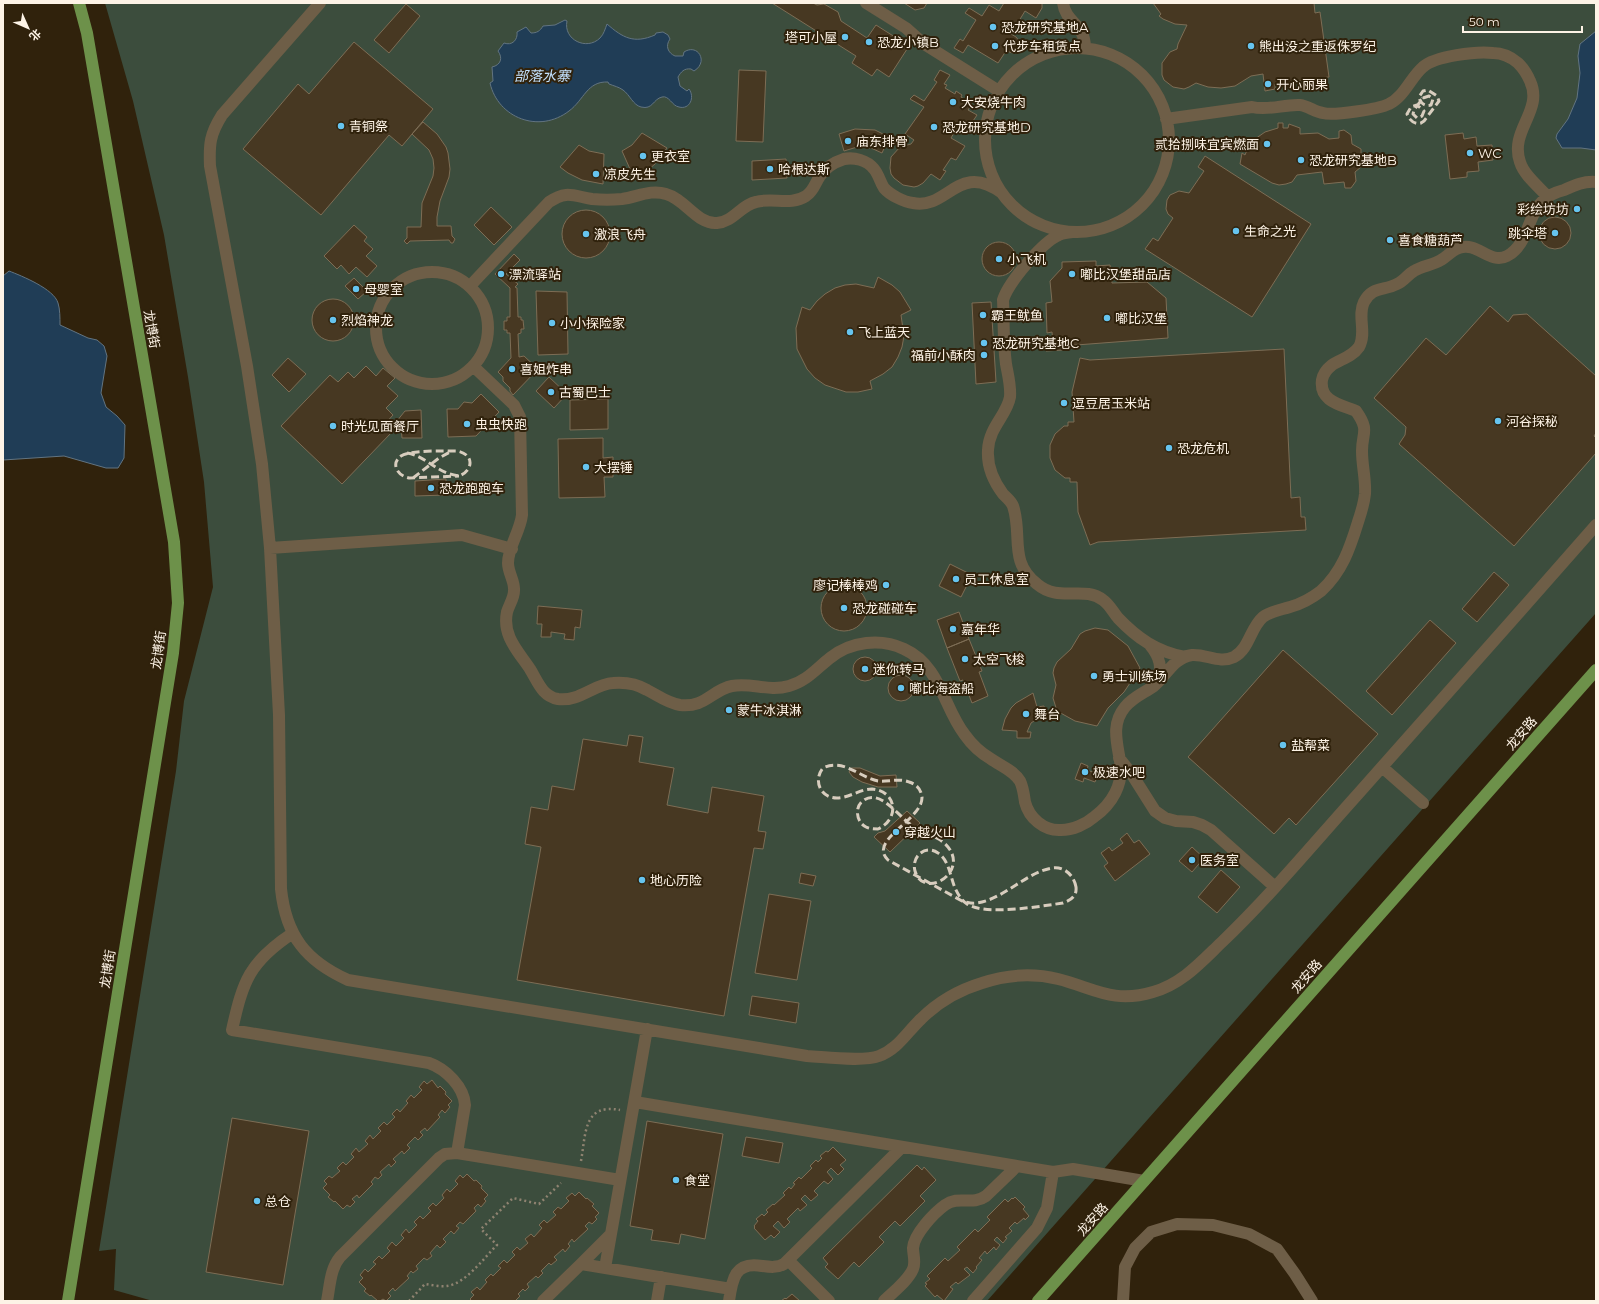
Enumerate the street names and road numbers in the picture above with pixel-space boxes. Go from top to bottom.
street label: 龙博街 [141,308,163,350]
street label: 龙博街 [147,630,169,670]
street label: 龙安路 [1502,713,1540,753]
street label: 龙博街 [96,948,118,990]
street label: 龙安路 [1287,956,1325,996]
street label: 龙安路 [1073,1199,1111,1239]

